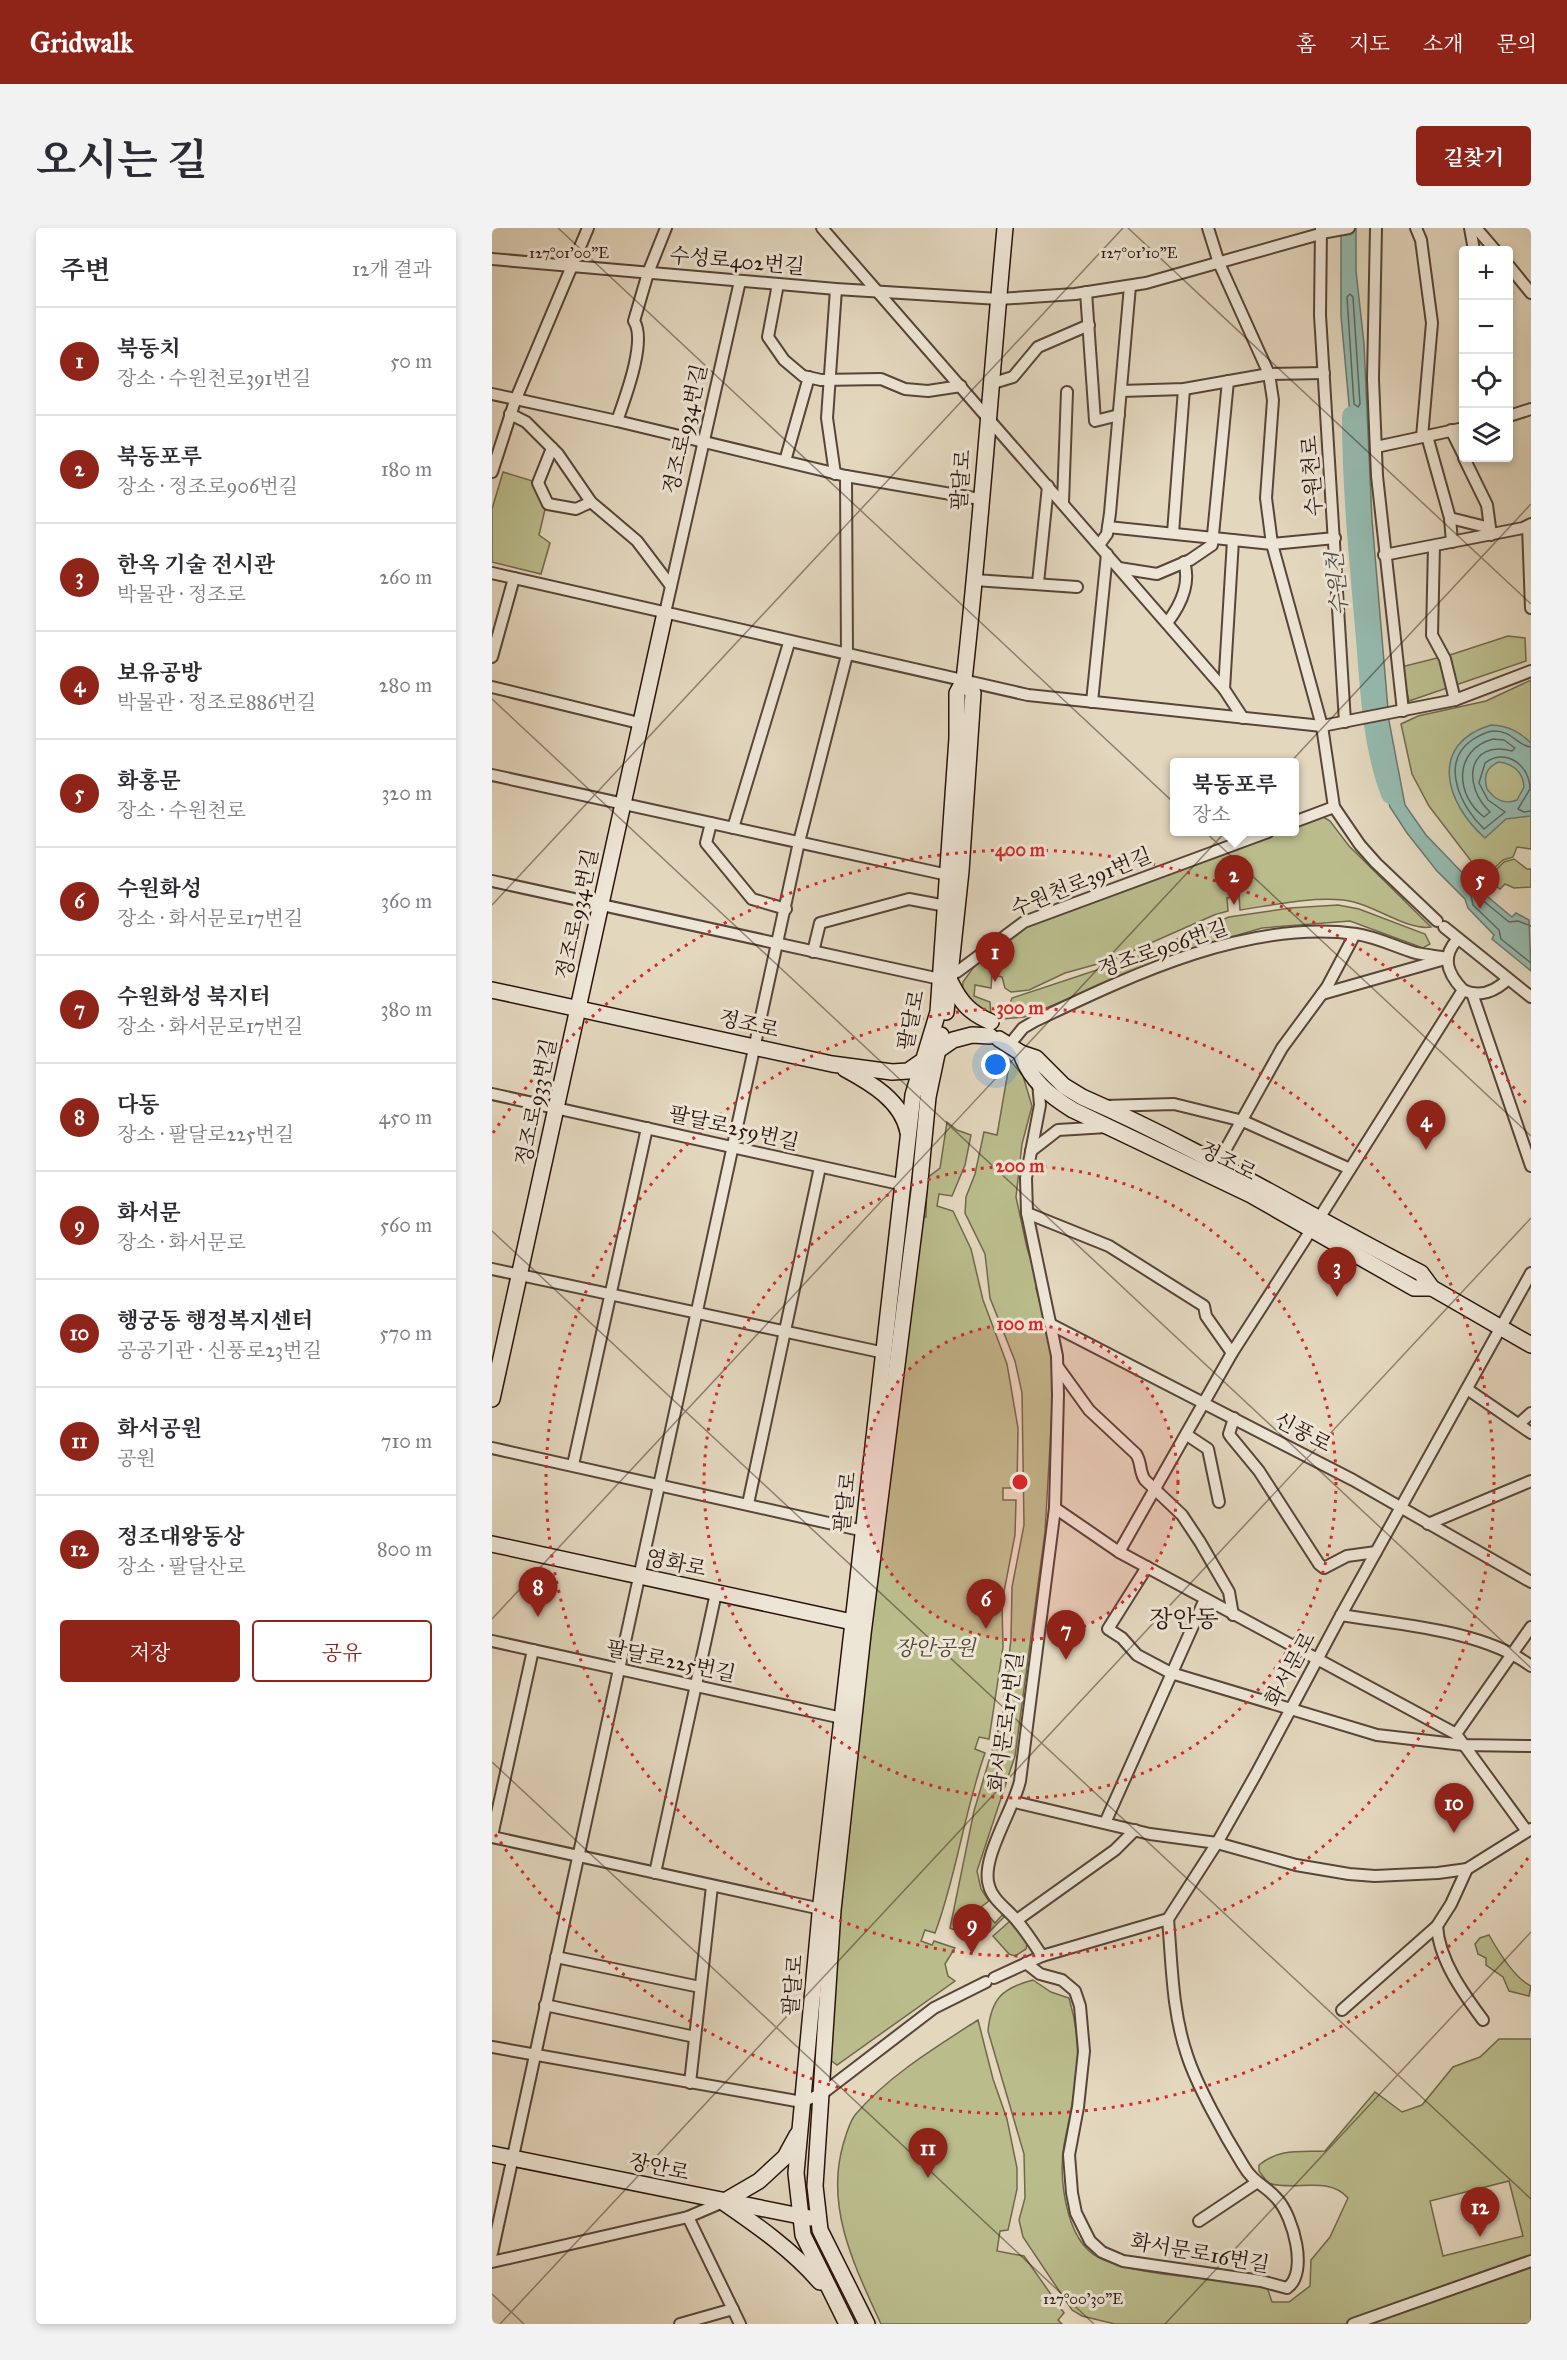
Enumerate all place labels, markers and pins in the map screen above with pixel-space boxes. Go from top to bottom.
pin: 2 [1214,856,1254,905]
pin: 5 [1460,860,1500,909]
pin: 1 [976,932,1014,982]
pin: 4 [1406,1100,1446,1150]
pin: 3 [1318,1248,1356,1297]
centre of rings [1010,1472,1030,1492]
pin: 8 [518,1568,558,1617]
pin: 6 [966,1580,1006,1629]
pin: 7 [1046,1610,1086,1660]
pin: 10 [1434,1784,1474,1833]
pin: 9 [952,1904,992,1954]
pin: 11 [908,2128,948,2178]
pin: 12 [1460,2188,1500,2237]

